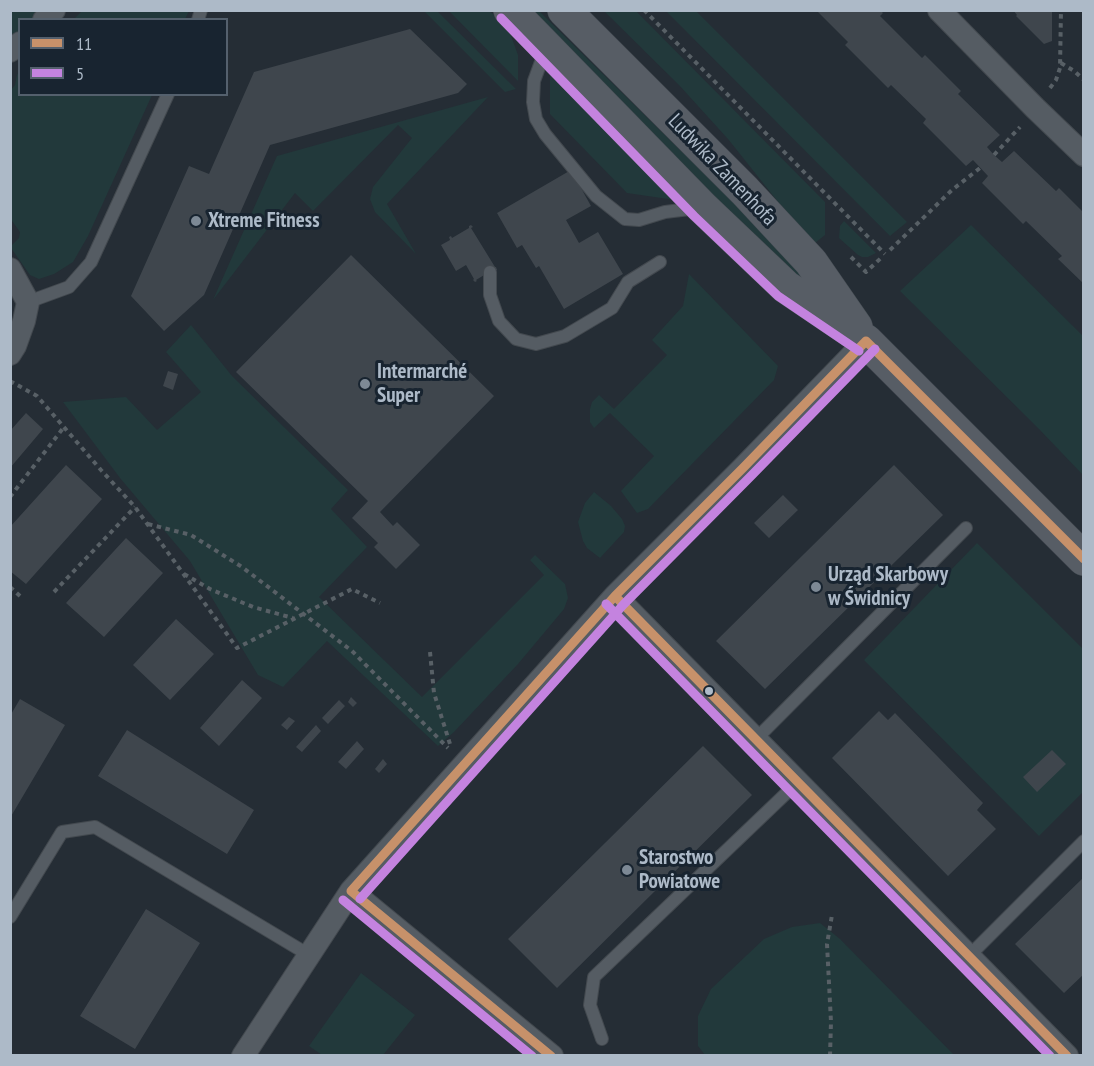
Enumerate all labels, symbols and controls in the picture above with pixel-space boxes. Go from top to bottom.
legend [18,18,228,96]
text: 11 [76,32,92,55]
text: 5 [76,62,84,85]
street label: Ludwika Zamenhofa [662,109,782,231]
place label: Xtreme Fitness [208,208,319,234]
marker: Xtreme Fitness [189,214,203,228]
place label: Intermarché Super [377,359,467,409]
marker: Intermarché Super [358,377,372,391]
place label: Urząd Skarbowy w Świdnicy [828,562,948,612]
marker: Urząd Skarbowy w Świdnicy [809,580,823,594]
unlabelled marker [703,685,715,697]
place label: Starostwo Powiatowe [639,845,720,895]
marker: Starostwo Powiatowe [620,863,634,877]

